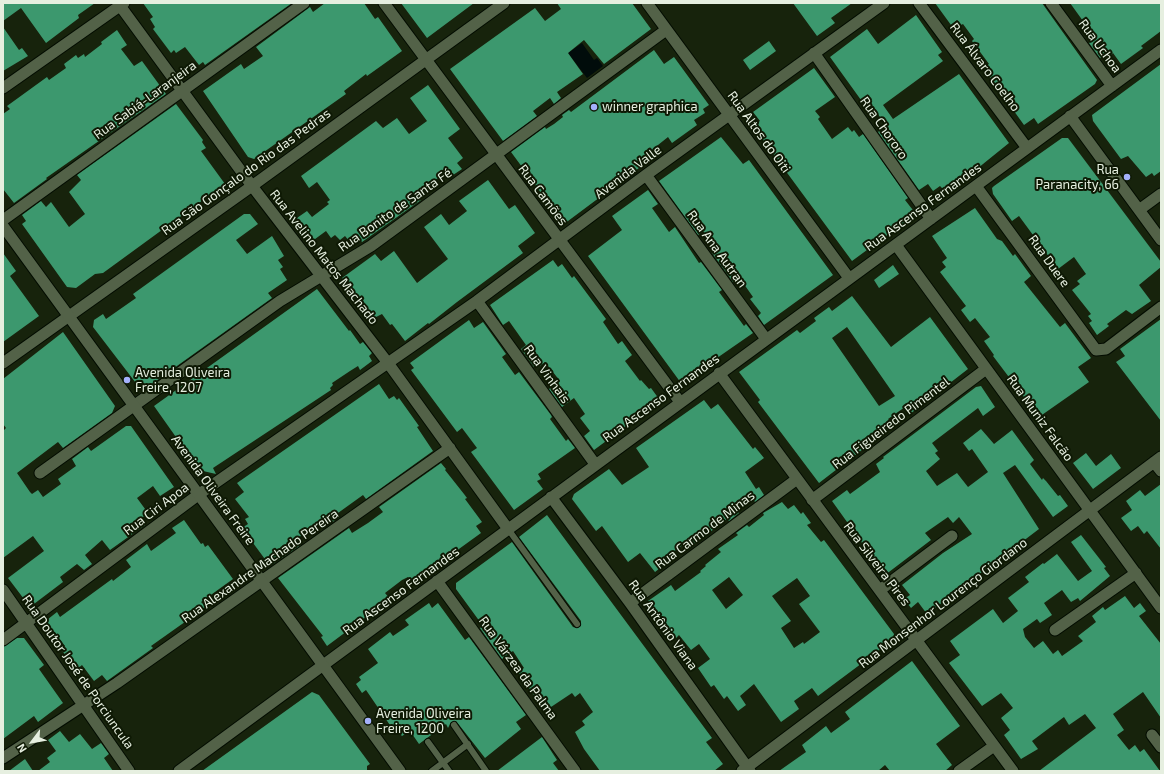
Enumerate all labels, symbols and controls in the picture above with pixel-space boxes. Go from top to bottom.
street label: Rua Uchoa [1075,16,1125,76]
street label: Rua Álvaro Coelho [947,20,1023,114]
street label: Rua Sabiá-Laranjeira [91,58,199,142]
street label: Rua Altos do Oiti [724,88,794,176]
street label: Rua Chororo [857,94,911,162]
place label: winner graphica [602,99,698,115]
marker: winner graphica [589,102,599,112]
street label: Rua São Gonçalo do Rio das Pedras [158,105,334,239]
street label: Avenida Valle [592,142,664,202]
street label: Rua Ascenso Fernandes [862,160,984,254]
street label: Rua Camões [515,161,571,229]
place label: Rua Paranacity, 66 [1035,162,1119,193]
street label: Rua Bonito de Santa Fé [335,165,455,255]
marker: Rua Paranacity, 66 [1122,172,1132,182]
street label: Rua Avelino Matos Machado [267,186,381,328]
street label: Rua Ana Autran [684,207,750,291]
street label: Rua Duere [1025,232,1073,290]
street label: Rua Vinhais [521,342,573,406]
street label: Rua Ascenso Fernandes [600,351,722,445]
place label: Avenida Oliveira Freire, 1207 [135,365,230,396]
street label: Rua Muniz Falcão [1003,372,1077,464]
street label: Rua Figueiredo Pimentel [829,374,953,472]
marker: Avenida Oliveira Freire, 1207 [122,375,132,385]
street label: Avenida Oliveira Freire [168,432,258,548]
street label: Rua Ciri Apoa [120,479,192,539]
street label: Rua Carmo de Minas [652,488,758,572]
street label: Rua Alexandre Machado Pereira [179,506,341,626]
street label: Rua Silveira Pires [840,519,914,609]
street label: Rua Monsenhor Lourenço Giordano [856,534,1030,672]
street label: Rua Ascenso Fernandes [340,544,462,638]
street label: Rua Antônio Viana [625,577,701,673]
street label: Rua Doutor José de Porciuncula [19,592,137,752]
street label: Rua Várzea da Palma [475,613,561,723]
place label: Avenida Oliveira Freire, 1200 [376,706,471,737]
marker: Avenida Oliveira Freire, 1200 [363,716,373,726]
north arrow [12,722,52,762]
text: N [14,742,29,755]

